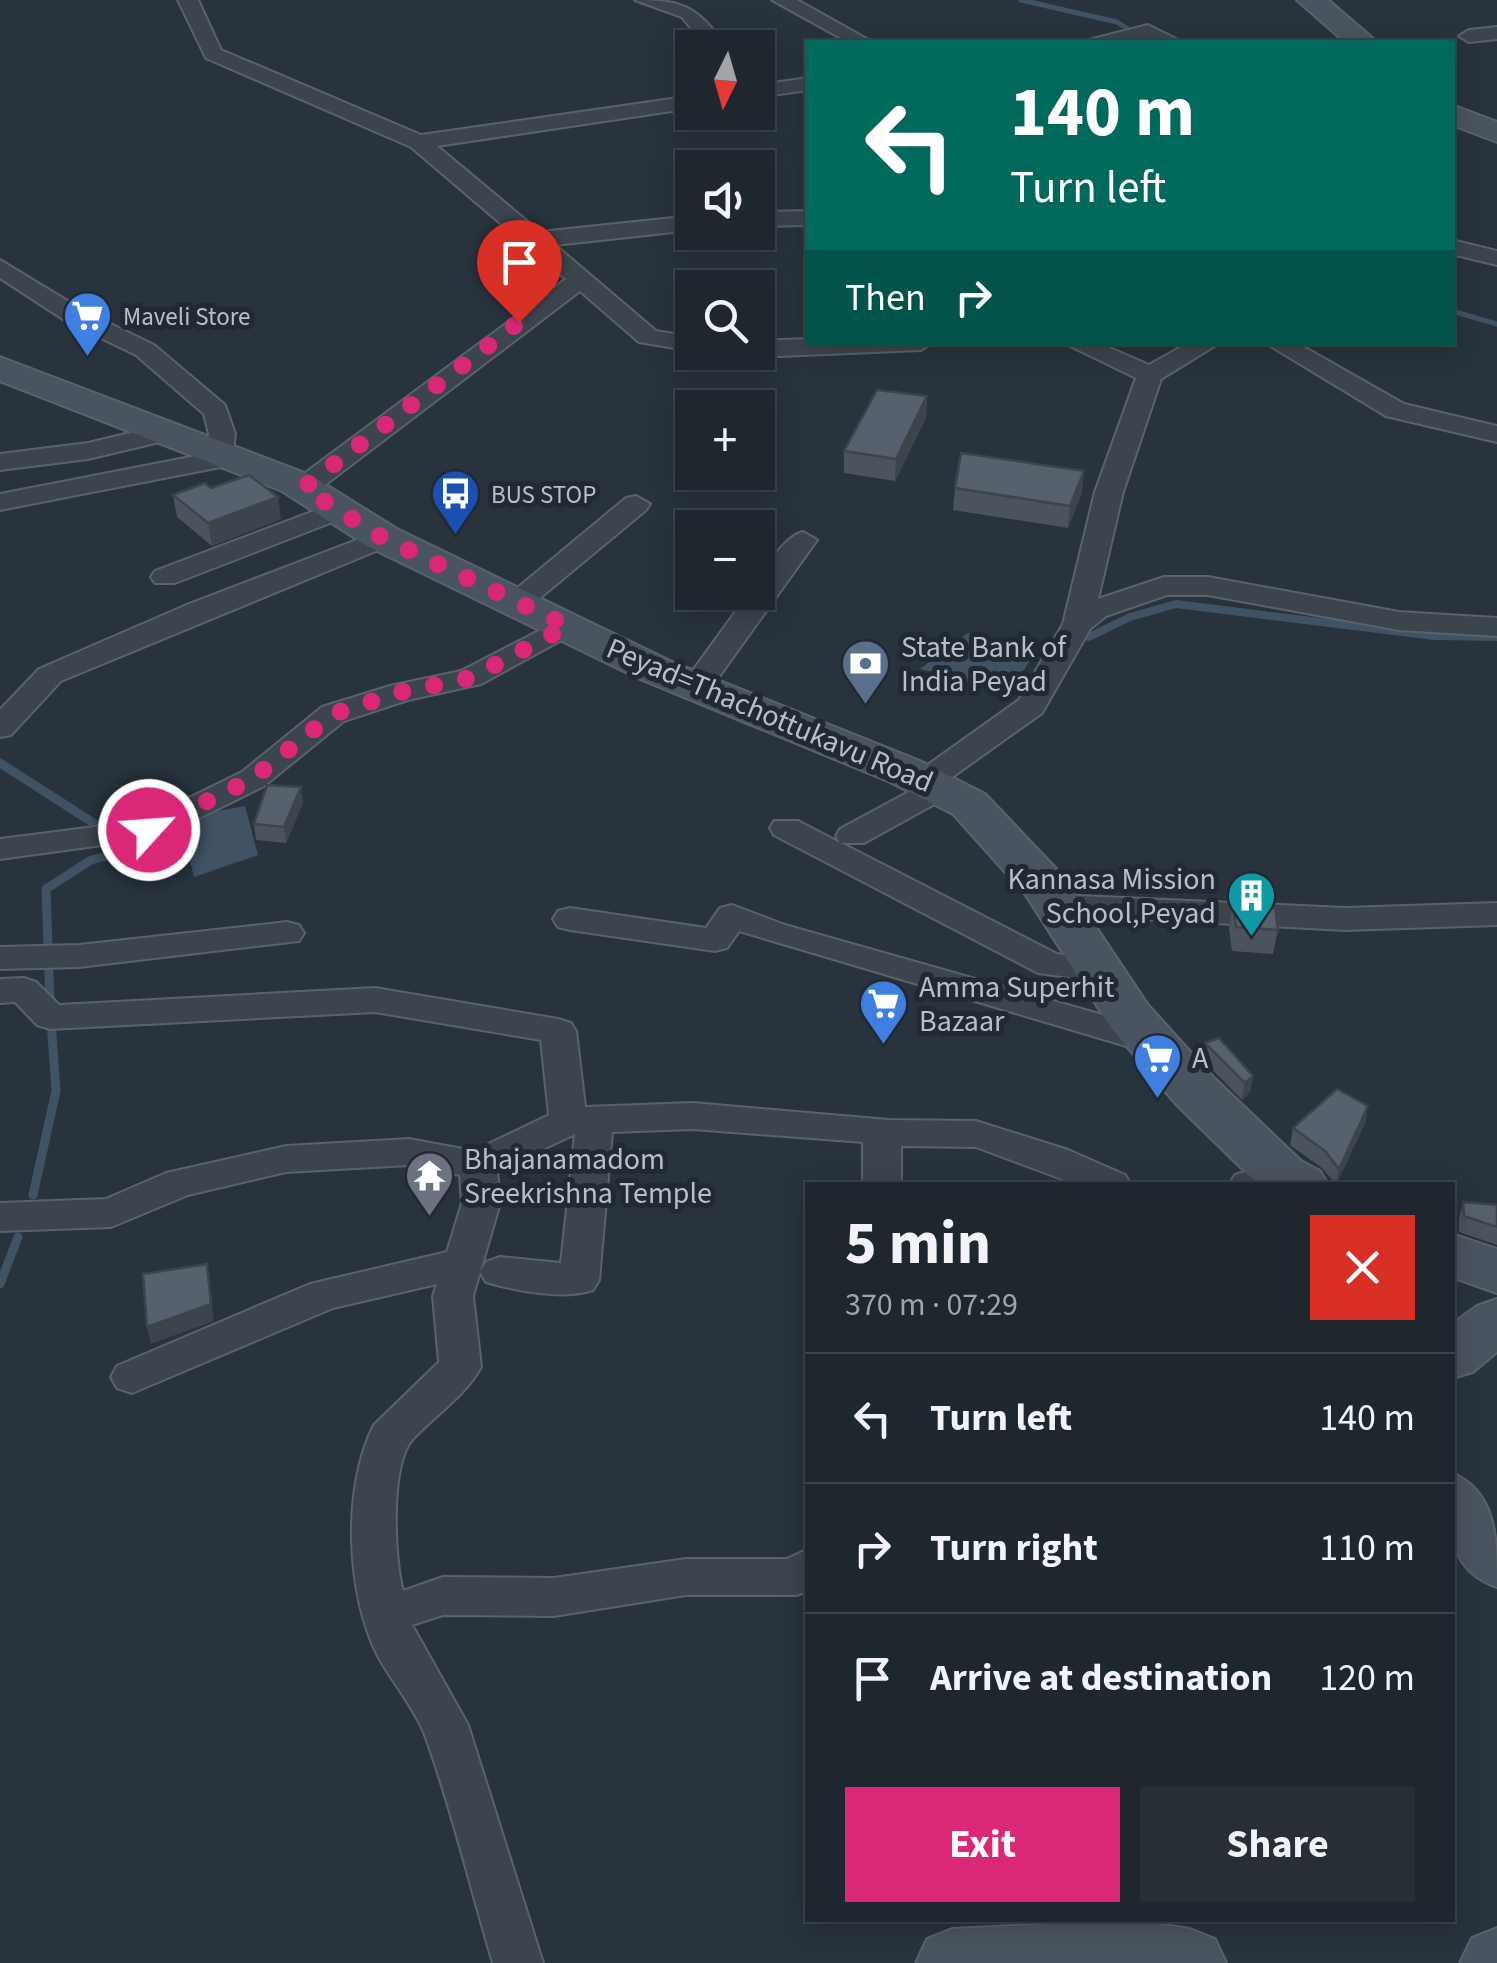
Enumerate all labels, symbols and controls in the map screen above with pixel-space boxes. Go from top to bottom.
north arrow [675,30,775,130]
map controls [675,30,775,610]
text: 140 m [1010,63,1195,163]
icon: left [845,80,975,210]
button: sound [675,150,775,250]
text: Turn left [1010,156,1166,220]
pin [477,220,562,323]
icon: arrive [492,235,547,290]
button: search [675,270,775,370]
icon: right [946,270,1001,325]
text: Then [845,271,926,325]
supermarket icon: Maveli Store [62,290,114,358]
place label: Maveli Store [123,299,251,335]
button: + [675,390,775,490]
bus stop icon: BUS STOP [430,468,482,536]
place label: BUS STOP [491,477,596,513]
button: − [675,510,775,610]
place label: State Bank of India Peyad [901,626,1067,703]
street label: Peyad=Thachottukavu Road [600,627,940,804]
bank icon: State Bank of India Peyad [840,638,892,706]
position arrow [97,778,201,882]
place label: Kannasa Mission School,Peyad [1008,858,1216,935]
building icon: Kannasa Mission School,Peyad [1225,870,1277,938]
place label: Amma Superhit Bazaar [919,966,1114,1043]
supermarket icon: Amma Superhit Bazaar [858,978,910,1046]
supermarket icon: A [1131,1032,1183,1100]
place label: A [1192,1037,1209,1080]
place label: Bhajanamadom Sreekrishna Temple [464,1138,712,1215]
temple icon: Bhajanamadom Sreekrishna Temple [403,1150,455,1218]
text: 5 min [845,1202,991,1287]
button: close [1310,1215,1415,1320]
text: 370 m · 07:29 [845,1282,1018,1328]
icon: left [845,1391,900,1446]
text: Turn left [930,1391,1072,1445]
text: 140 m [1319,1391,1415,1445]
icon: right [845,1521,900,1576]
text: Turn right [930,1521,1098,1575]
text: 110 m [1319,1521,1415,1575]
icon: arrive [845,1651,900,1706]
text: Arrive at destination [930,1651,1272,1705]
text: 120 m [1319,1651,1415,1705]
button: Exit [845,1787,1120,1902]
button: Share [1140,1787,1415,1902]

